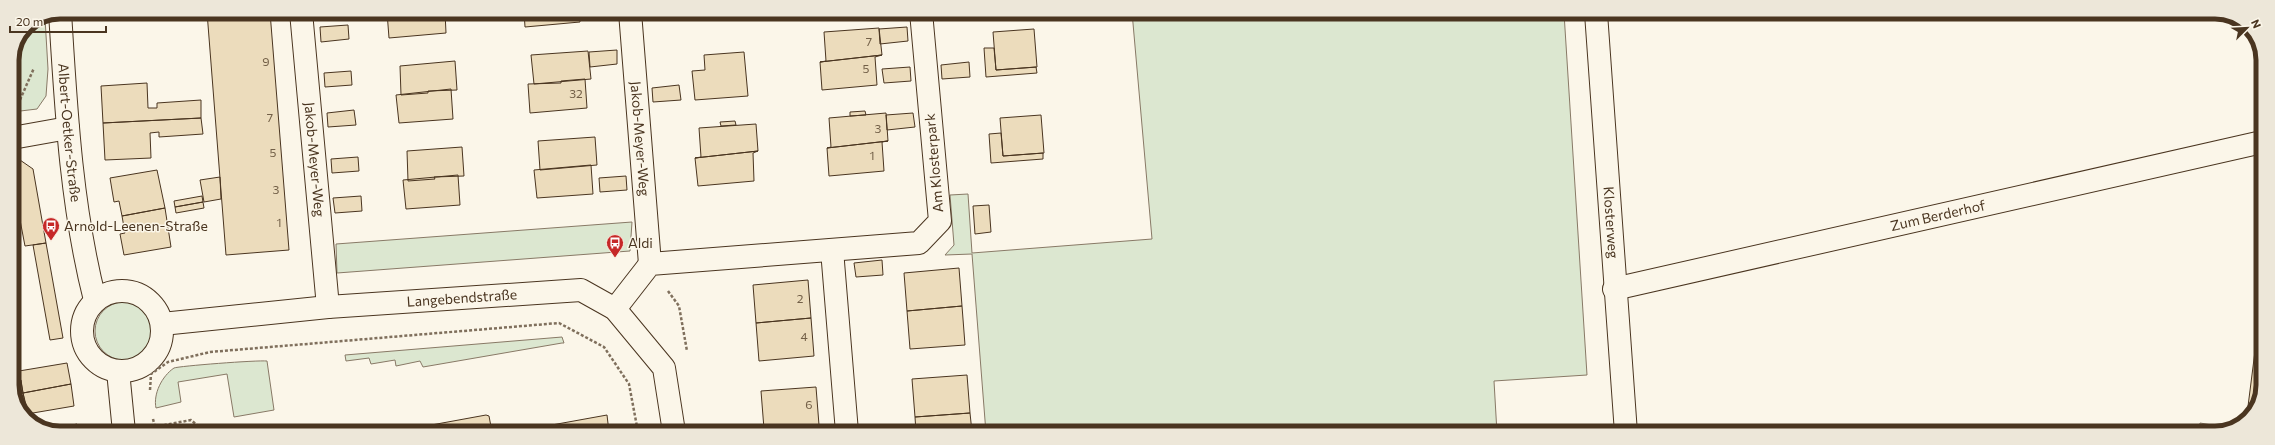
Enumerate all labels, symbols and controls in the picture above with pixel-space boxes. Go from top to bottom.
scale bar [10,8,106,34]
north arrow [2227,8,2267,48]
text: 20 m [16,14,43,28]
text: N [2249,17,2264,30]
house number: 7 [866,34,872,48]
house number: 9 [262,54,270,68]
house number: 5 [863,61,870,75]
street label: Albert-Oetker-Straße [55,63,85,203]
street label: Jakob-Meyer-Weg [628,80,654,197]
house number: 32 [569,86,583,100]
street label: Jakob-Meyer-Weg [301,101,329,218]
house number: 7 [267,110,273,124]
street label: Am Klosterpark [921,112,946,213]
house number: 3 [875,121,882,135]
house number: 5 [270,145,277,159]
house number: 1 [869,148,875,162]
house number: 3 [273,182,280,196]
street label: Klosterweg [1600,186,1623,259]
street label: Zum Berderhof [1889,196,1987,234]
house number: 1 [276,215,282,229]
bus stop icon: Arnold-Leenen-Straße [41,216,61,241]
place label: Arnold-Leenen-Straße [64,217,208,234]
bus stop icon: Aldi [605,233,625,258]
place label: Aldi [628,234,653,251]
street label: Langebendstraße [406,285,518,310]
house number: 2 [797,291,804,305]
house number: 4 [800,329,808,343]
house number: 6 [805,397,813,411]

